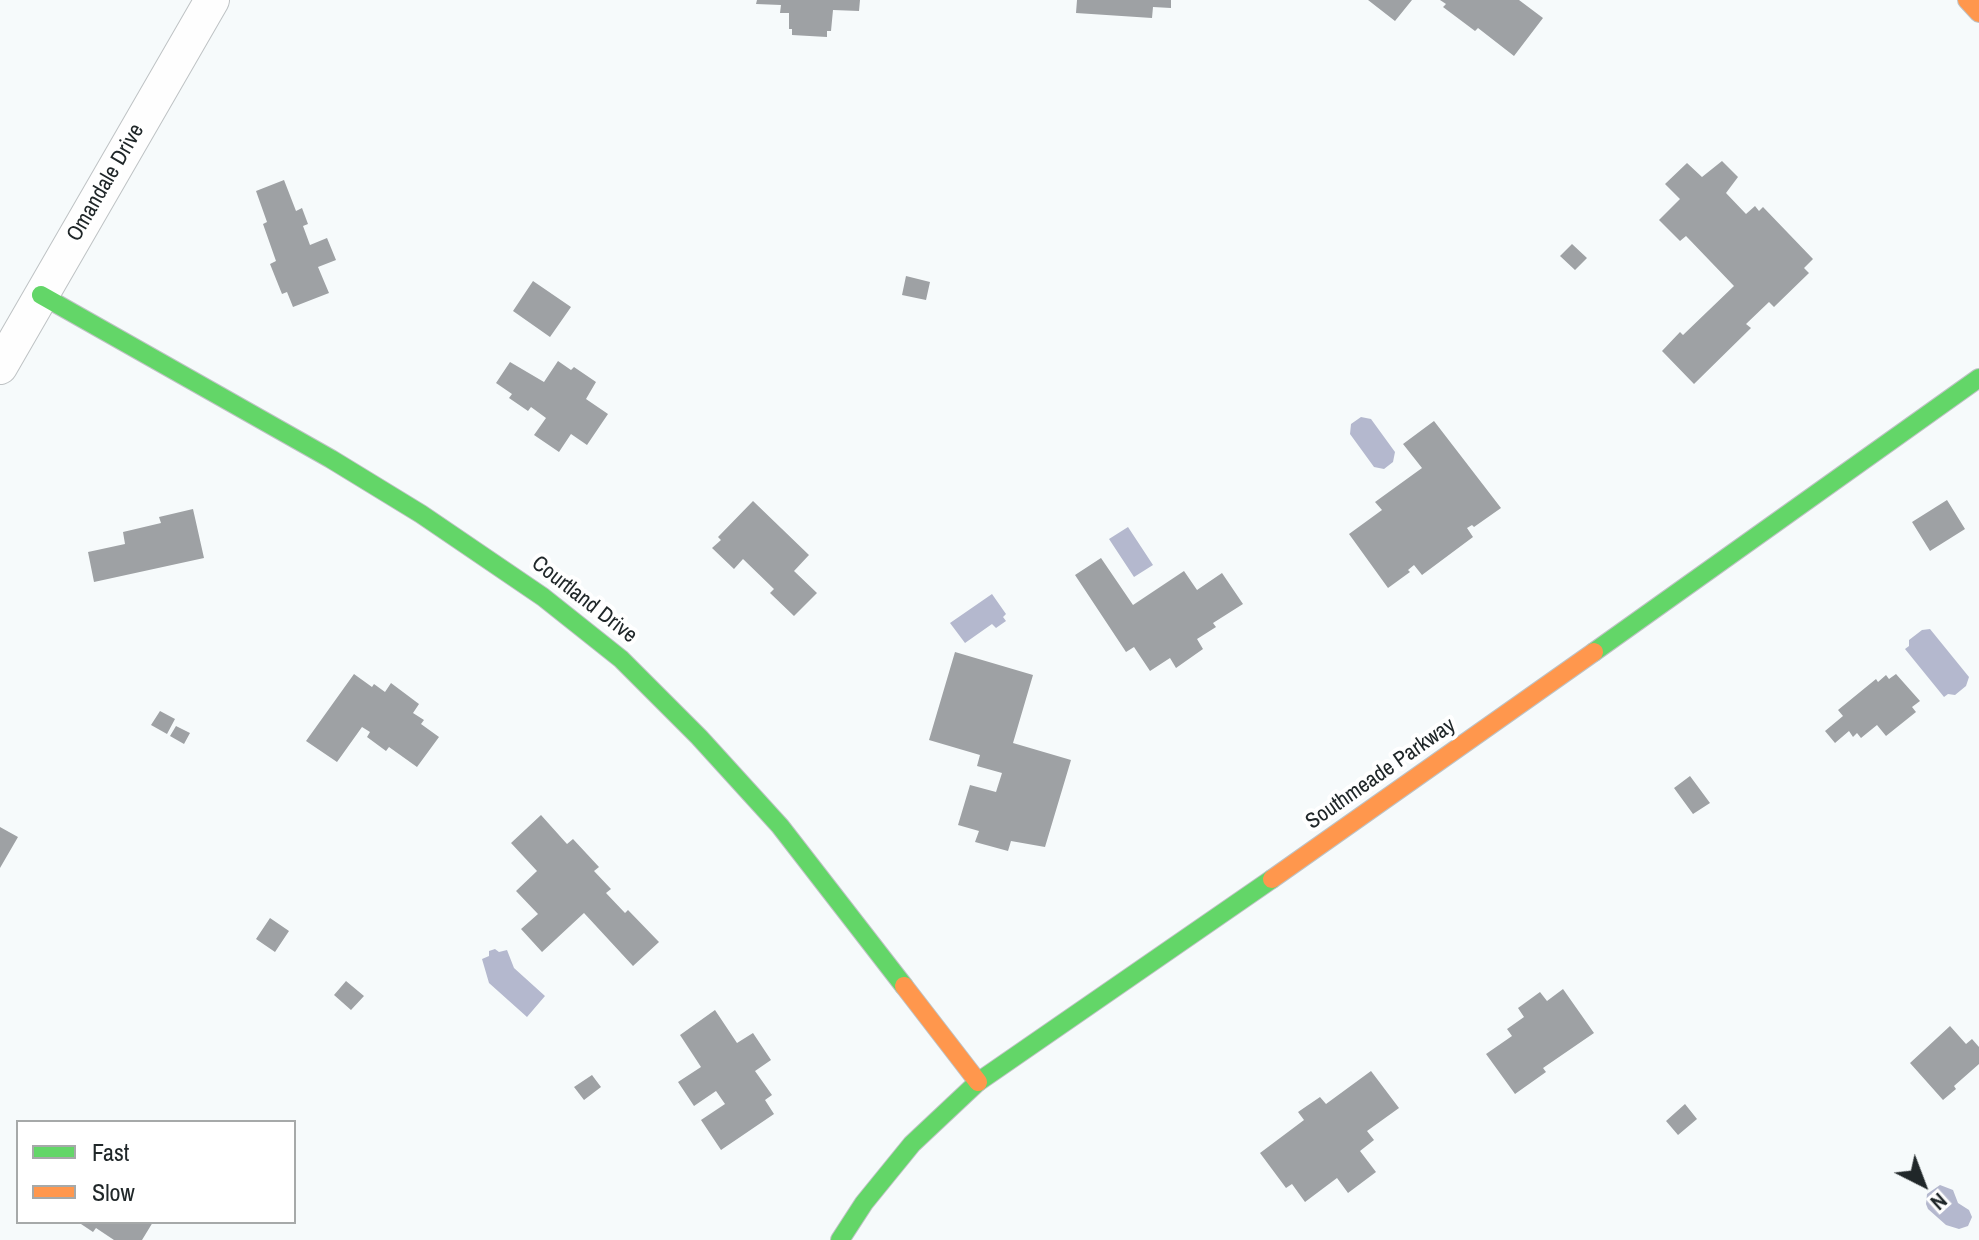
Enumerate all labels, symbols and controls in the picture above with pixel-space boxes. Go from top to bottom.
street label: Omandale Drive [62,120,150,246]
street label: Courtland Drive [526,551,642,649]
street label: Southmeade Parkway [1301,713,1461,835]
legend [16,1120,296,1224]
text: Fast [92,1136,129,1168]
north arrow [1883,1144,1963,1224]
text: Slow [92,1176,135,1208]
text: N [1924,1186,1954,1217]

